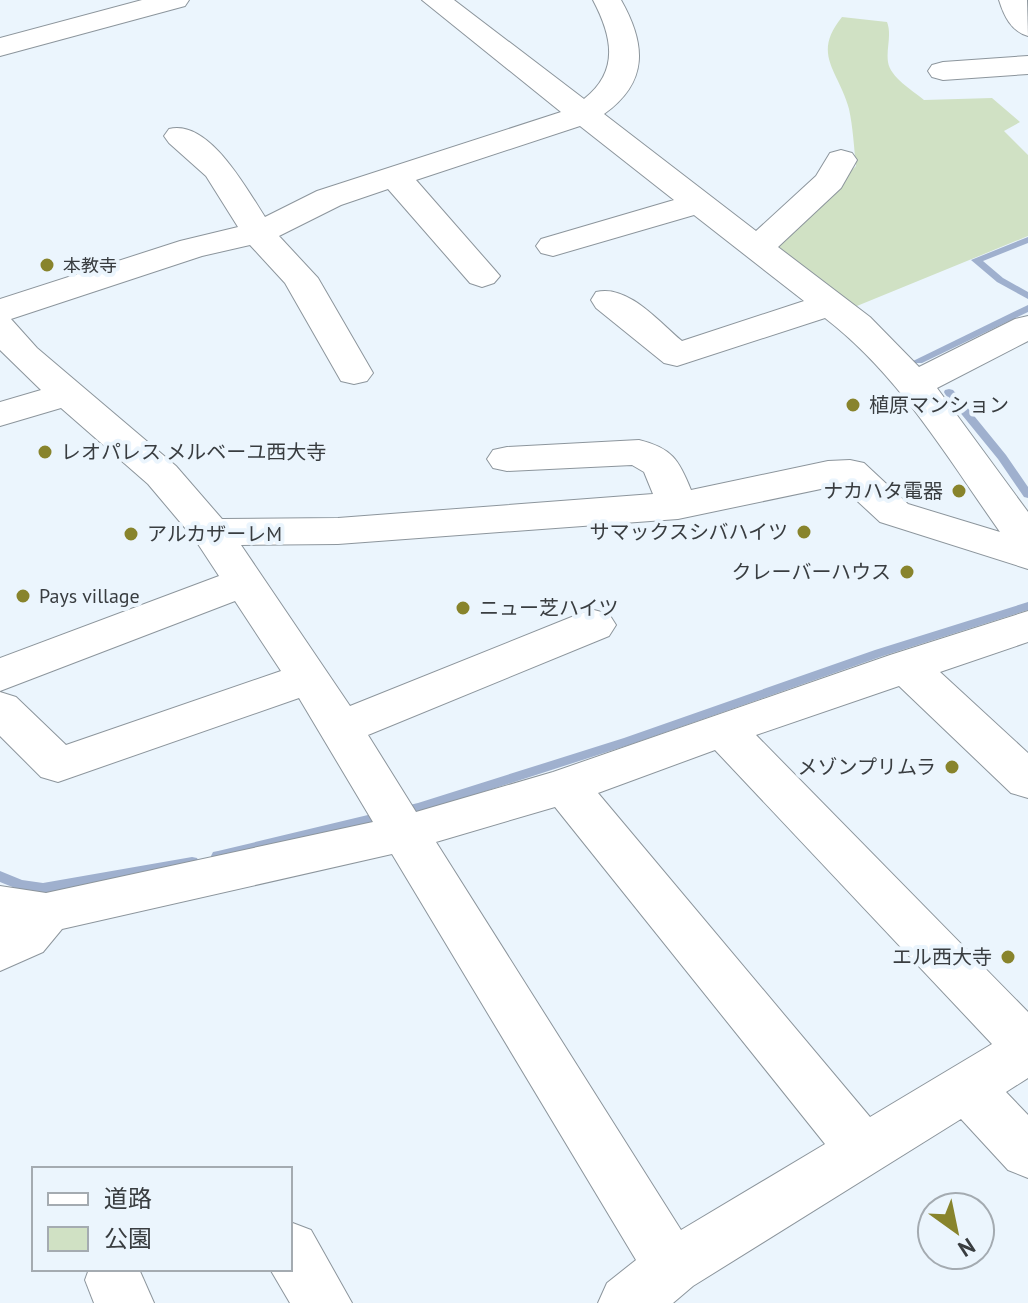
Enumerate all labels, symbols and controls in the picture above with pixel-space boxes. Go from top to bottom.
place label: 本教寺 [63,254,117,277]
marker: 本教寺 [38,256,56,274]
place label: 植原マンション [869,392,1009,418]
marker: 植原マンション [844,396,862,414]
place label: レオパレス メルベーユ西大寺 [61,439,326,465]
marker: レオパレス メルベーユ西大寺 [36,443,54,461]
place label: ナカハタ電器 [823,478,943,504]
marker: ナカハタ電器 [950,482,968,500]
place label: サマックスシバハイツ [590,519,788,545]
place label: アルカザーレM [147,521,282,547]
marker: サマックスシバハイツ [795,523,813,541]
marker: アルカザーレM [122,525,140,543]
place label: クレーバーハウス [732,559,891,585]
marker: クレーバーハウス [898,563,916,581]
place label: Pays village [39,583,140,609]
marker: Pays village [14,587,32,605]
place label: ニュー芝ハイツ [479,595,619,621]
marker: ニュー芝ハイツ [454,599,472,617]
place label: メゾンプリムラ [798,754,936,780]
marker: メゾンプリムラ [943,758,961,776]
place label: エル西大寺 [892,944,992,970]
marker: エル西大寺 [999,948,1017,966]
legend [32,1167,292,1271]
text: 道路 [104,1183,152,1214]
north arrow [916,1191,996,1271]
text: 公園 [104,1223,152,1254]
text: N [953,1232,981,1263]

